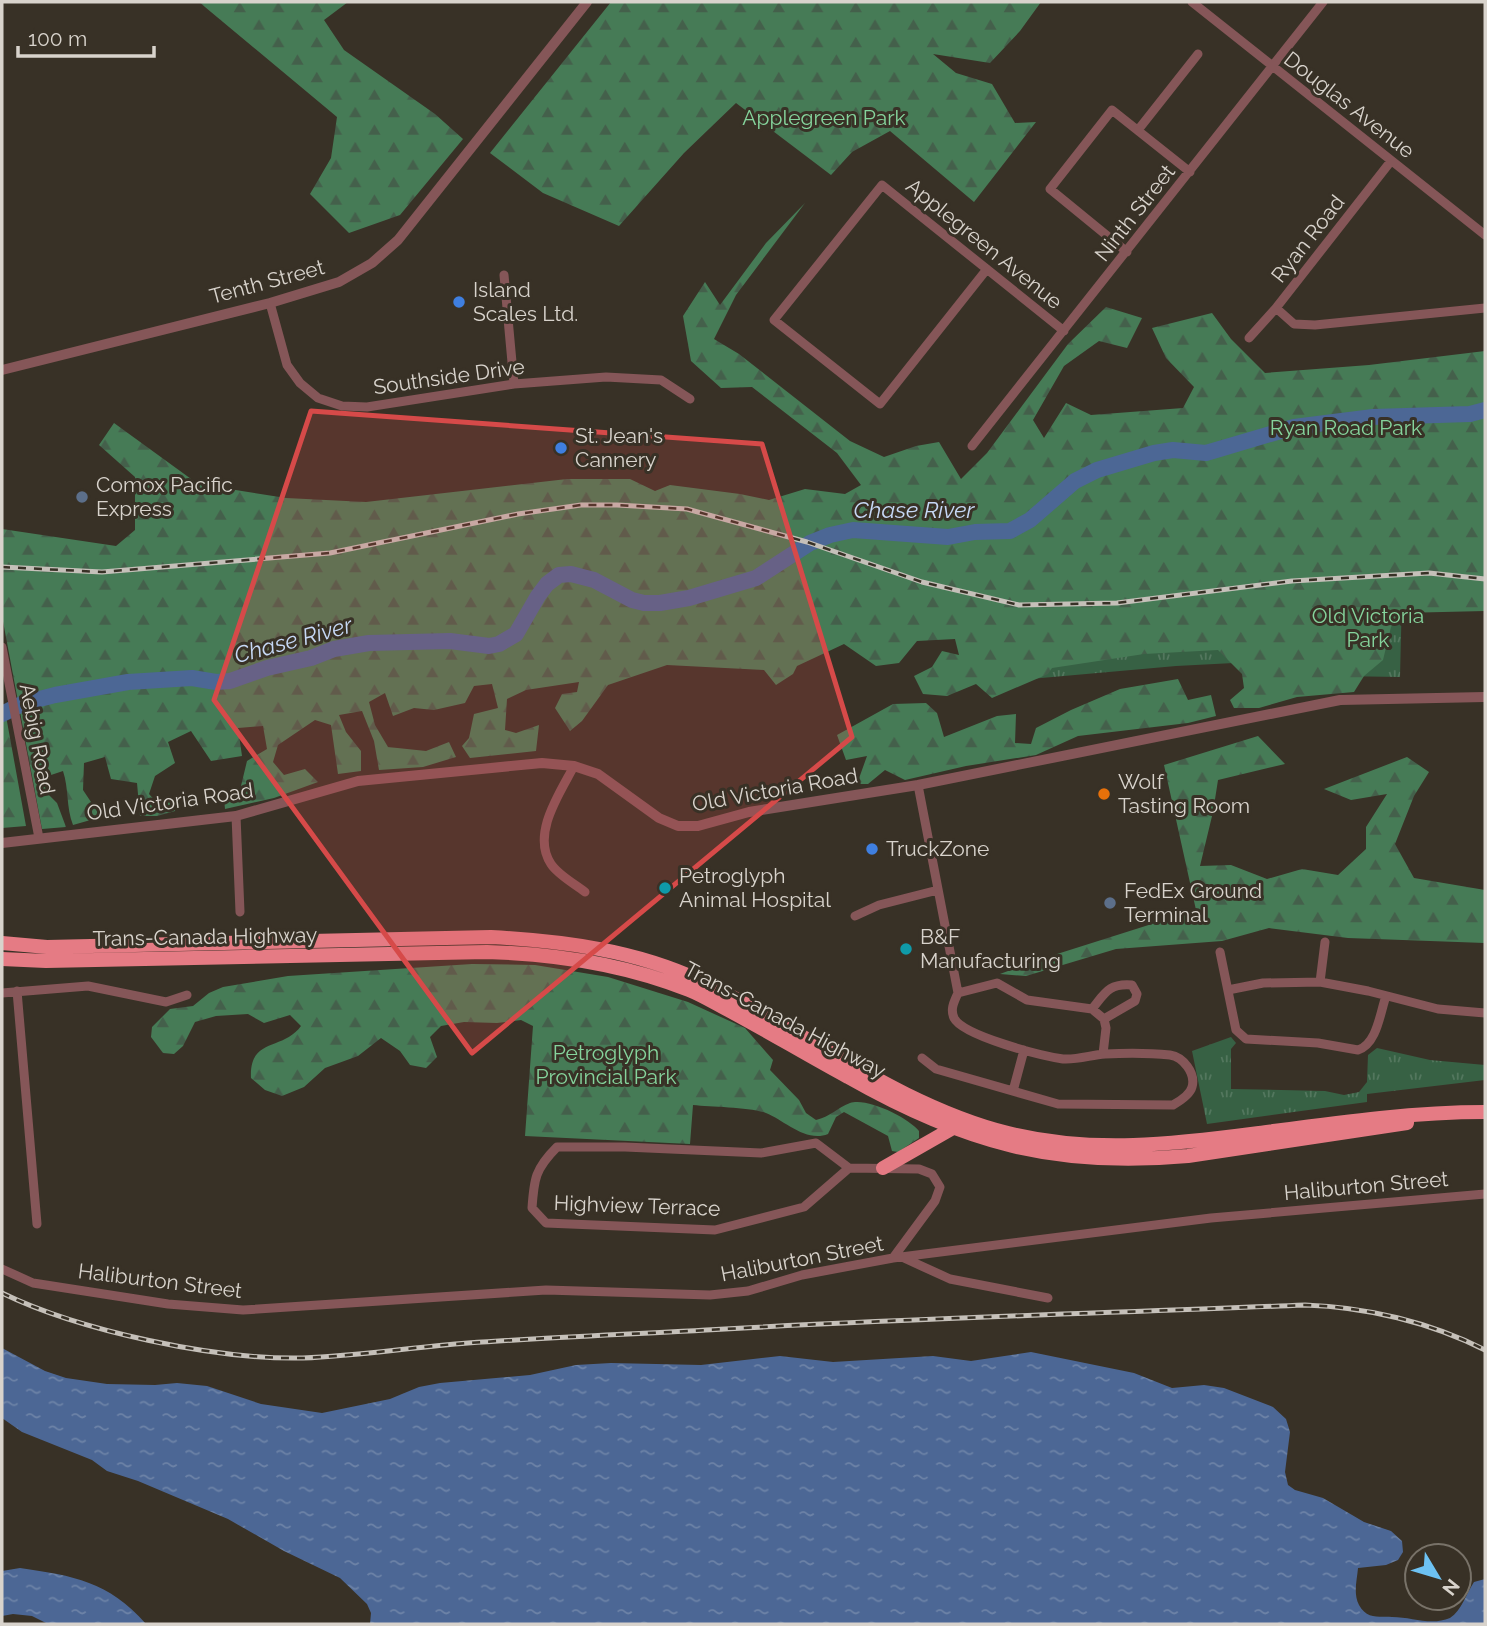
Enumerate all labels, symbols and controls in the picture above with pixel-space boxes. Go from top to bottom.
scale bar [18,14,154,58]
text: 100 m [28,26,87,51]
street label: Douglas Avenue [1279,46,1420,163]
park label: Applegreen Park [742,105,906,130]
street label: Ninth Street [1089,159,1180,266]
street label: Applegreen Avenue [901,173,1067,314]
street label: Ryan Road [1266,190,1350,287]
street label: Tenth Street [207,254,327,309]
place label: Island Scales Ltd. [473,277,578,326]
marker: Island Scales Ltd. [451,294,467,310]
street label: Southside Drive [372,354,526,400]
park label: Ryan Road Park [1270,415,1422,440]
place label: St. Jean's Cannery [575,423,663,472]
marker: St. Jean's Cannery [553,440,569,456]
place label: Comox Pacific Express [96,472,233,521]
marker: Comox Pacific Express [74,489,90,505]
water label: Chase River [853,496,976,523]
park label: Old Victoria Park [1312,603,1424,652]
water label: Chase River [231,611,356,668]
street label: Aebig Road [14,681,60,796]
street label: Old Victoria Road [690,763,860,816]
place label: Wolf Tasting Room [1118,769,1250,818]
street label: Old Victoria Road [85,777,255,826]
marker: Wolf Tasting Room [1096,786,1112,802]
place label: TruckZone [886,836,989,861]
marker: TruckZone [864,841,880,857]
place label: Petroglyph Animal Hospital [679,863,831,912]
place label: FedEx Ground Terminal [1124,878,1262,927]
marker: Petroglyph Animal Hospital [657,880,673,896]
marker: FedEx Ground Terminal [1102,895,1118,911]
street label: Trans-Canada Highway [92,922,318,951]
place label: B&F Manufacturing [920,924,1061,973]
marker: B&F Manufacturing [898,941,914,957]
street label: Trans-Canada Highway [680,956,890,1083]
park label: Petroglyph Provincial Park [535,1040,677,1089]
street label: Haliburton Street [1283,1166,1449,1205]
street label: Highview Terrace [553,1190,721,1221]
street label: Haliburton Street [718,1230,885,1287]
street label: Haliburton Street [77,1258,244,1303]
north arrow [1403,1542,1473,1612]
text: N [1438,1575,1465,1600]

